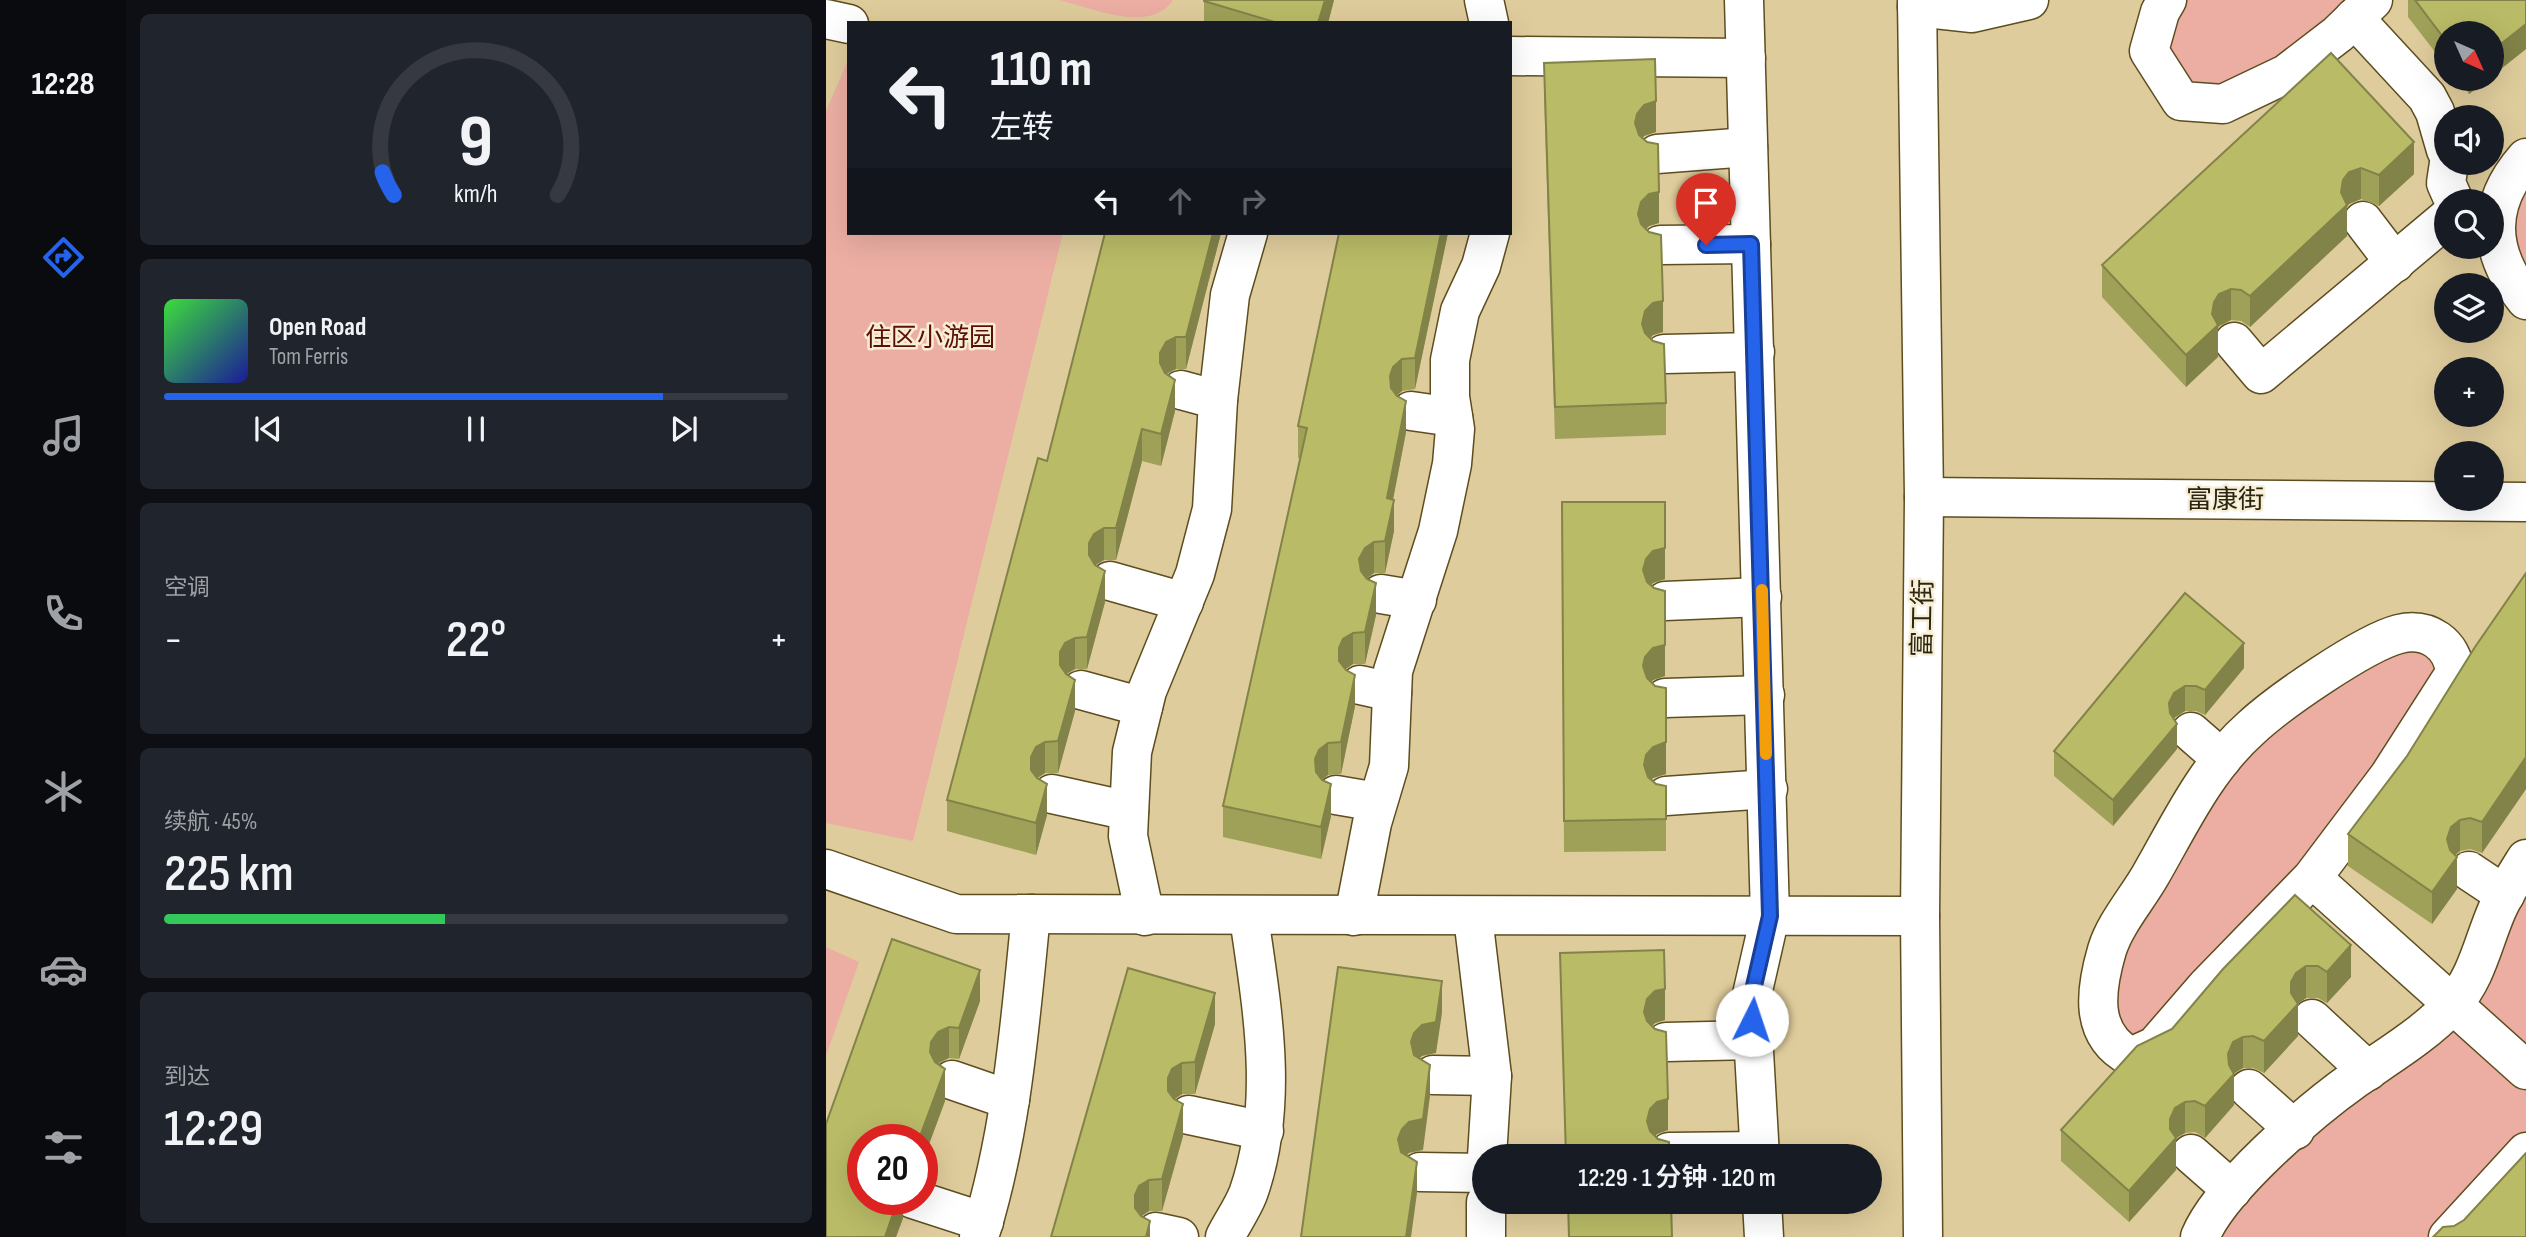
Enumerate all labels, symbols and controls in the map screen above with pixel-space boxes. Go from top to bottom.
north arrow [2434,21,2504,91]
map controls [2434,21,2504,511]
text: 110 m [990,41,1092,100]
icon: left [875,49,966,140]
text: 12:28 [31,65,95,104]
text: 9 [459,100,493,188]
button: sound [2434,105,2504,175]
text: 左转 [990,109,1054,148]
pin [1676,173,1736,245]
text: km/h [454,179,498,210]
icon: left [1088,182,1126,220]
icon: ahead [1161,182,1199,220]
icon: right [1234,182,1272,220]
icon: arrive [1687,184,1725,222]
button: search [2434,189,2504,259]
icon: directions [39,233,88,282]
button: layers [2434,273,2504,343]
text: Open Road [269,312,366,343]
park label: 住区小游园 [865,323,995,354]
text: Tom Ferris [269,343,348,371]
button: + [2434,357,2504,427]
icon: previous [249,410,287,448]
icon: pause [457,410,495,448]
icon: next [665,410,703,448]
icon: music [39,411,88,460]
button: − [2434,441,2504,511]
street label: 富康街 [2186,485,2264,516]
text: 空调 [164,574,210,602]
street label: 富工街 [1907,579,1940,657]
icon: phone [39,589,88,638]
text: 22° [446,609,506,672]
text: − [164,618,183,663]
text: + [769,618,788,663]
icon: climate [39,767,88,816]
text: 续航 · 45% [164,808,257,836]
text: 225 km [164,843,294,906]
icon: car [39,945,88,994]
position arrow [1715,983,1789,1057]
text: 到达 [164,1063,210,1091]
text: 12:29 [164,1098,263,1161]
icon: filters [39,1123,88,1172]
speed limit sign: 20 [847,1124,938,1215]
text: 12:29 · 1 分钟 · 120 m [1578,1163,1776,1194]

